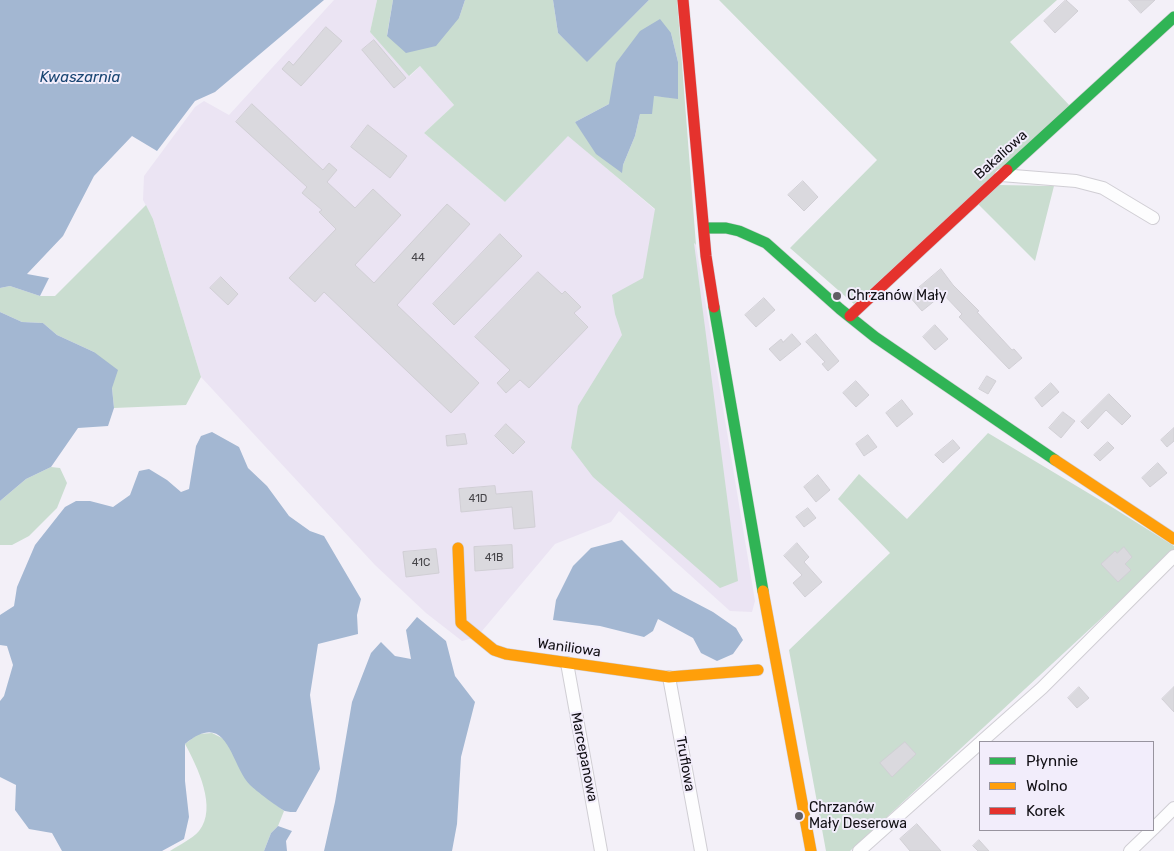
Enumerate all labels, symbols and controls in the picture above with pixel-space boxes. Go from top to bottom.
water label: Kwaszarnia [40,69,120,87]
street label: Bakaliowa [971,127,1031,183]
house number: 44 [411,251,425,265]
place label: Chrzanów Mały [847,288,946,304]
marker: Chrzanów Mały [831,290,843,302]
house number: 41D [469,492,487,506]
house number: 41B [485,551,503,565]
house number: 41C [412,556,430,570]
street label: Waniliowa [536,635,602,661]
street label: Marcepanowa [567,711,601,803]
street label: Truflowa [672,735,698,793]
legend [979,741,1154,831]
text: Płynnie [1026,752,1078,770]
text: Wolno [1026,777,1068,795]
place label: Chrzanów Mały Deserowa [809,800,907,832]
text: Korek [1026,802,1065,820]
marker: Chrzanów Mały Deserowa [793,810,805,822]

